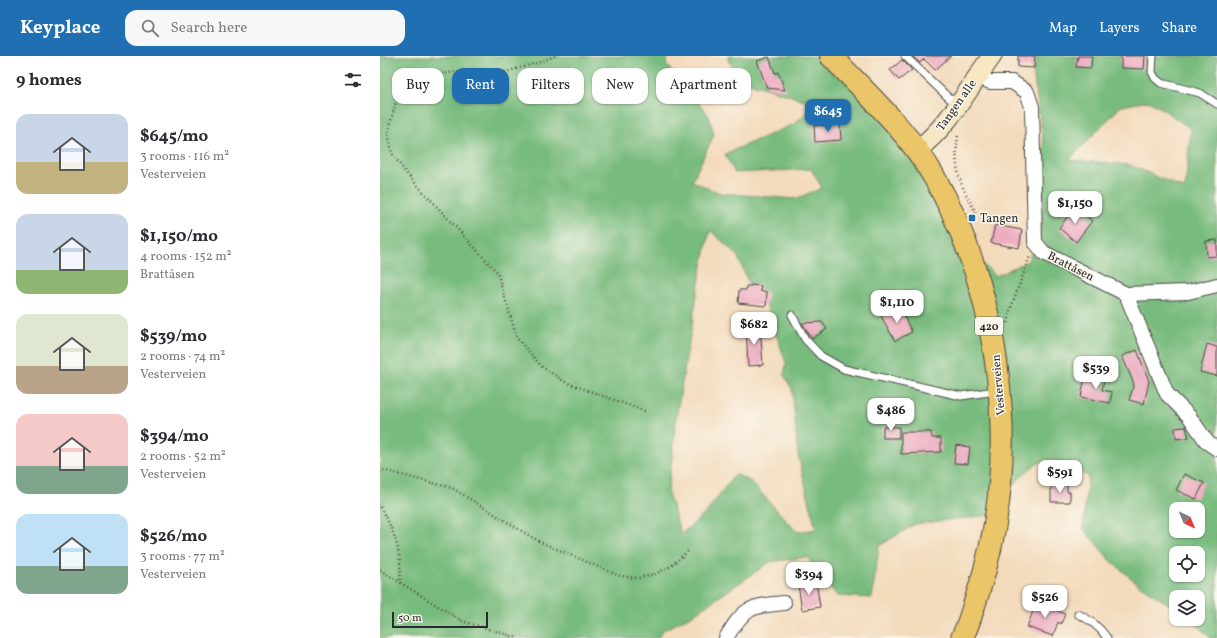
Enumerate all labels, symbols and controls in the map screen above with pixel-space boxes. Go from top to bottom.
search box [125,10,405,46]
text: Keyplace [20,15,101,41]
icon: search [139,17,161,39]
text: Search here [171,18,247,39]
text: Map [1049,19,1077,38]
text: Layers [1099,19,1139,38]
text: Share [1161,19,1197,38]
chip: Buy [392,68,444,104]
chip: Rent [452,68,509,104]
chip: Filters [517,68,584,104]
chip: New [592,68,648,104]
chip: Apartment [656,68,751,104]
text: 9 homes [16,69,82,92]
icon: filters [342,69,364,91]
street label: Tangen alle [933,76,981,135]
pin: $645 [804,99,852,133]
text: $645 [814,103,842,121]
text: $645/mo [140,125,208,148]
icon: home [48,130,96,178]
text: 3 rooms · 116 m² [140,148,229,166]
text: Vesterveien [140,166,206,184]
pin: $1,150 [1042,191,1108,225]
text: $1,150 [1057,195,1093,213]
place label: Tangen [980,211,1018,227]
marker: Tangen [967,213,977,223]
text: $1,150/mo [140,225,218,248]
icon: home [48,230,96,278]
text: 4 rooms · 152 m² [140,248,232,266]
street label: Brattåsen [1044,248,1097,286]
text: Brattåsen [140,266,195,284]
pin: $1,110 [864,290,930,324]
text: $1,110 [880,294,914,312]
pin: $682 [730,312,778,346]
text: $682 [740,316,768,334]
road number: 420 [975,317,1003,335]
text: $539/mo [140,325,207,348]
icon: home [48,330,96,378]
text: 2 rooms · 74 m² [140,348,225,366]
street label: Vesterveien [988,354,1010,416]
pin: $539 [1072,356,1120,390]
text: $539 [1082,360,1110,378]
text: Vesterveien [140,366,206,384]
pin: $486 [867,398,915,432]
text: $486 [876,402,906,420]
text: $394/mo [140,425,209,448]
icon: home [48,430,96,478]
text: 2 rooms · 52 m² [140,448,226,466]
pin: $591 [1036,460,1084,494]
text: $591 [1047,464,1073,482]
text: Vesterveien [140,466,206,484]
north arrow [1169,502,1205,538]
map controls [1169,502,1205,626]
text: $526/mo [140,525,207,548]
icon: home [48,530,96,578]
button: locate [1169,546,1205,582]
text: 3 rooms · 77 m² [140,548,225,566]
pin: $394 [785,562,833,596]
text: Vesterveien [140,566,206,584]
text: $394 [795,566,823,584]
pin: $526 [1021,585,1069,619]
text: $526 [1031,589,1059,607]
button: layers [1169,590,1205,626]
scale bar [392,610,488,629]
text: 50 m [398,611,422,626]

